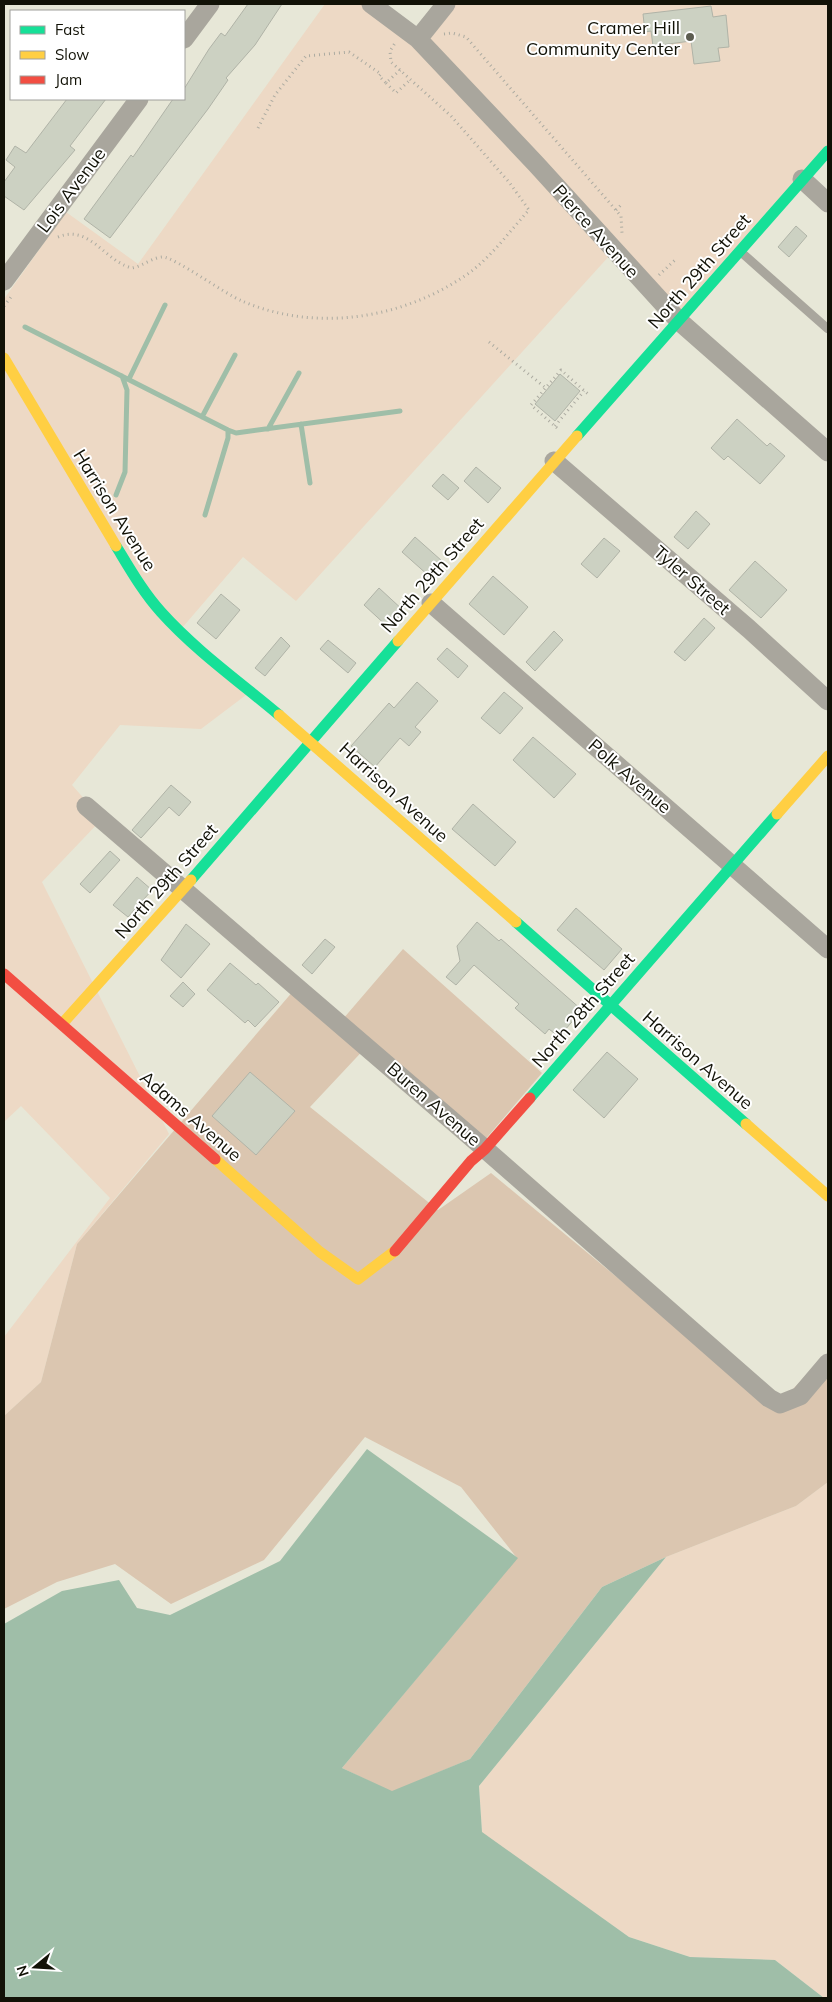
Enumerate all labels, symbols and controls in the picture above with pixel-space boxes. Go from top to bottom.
legend [10,10,185,100]
place label: Cramer Hill Community Center [526,16,680,60]
text: Fast [55,20,85,39]
marker: Cramer Hill Community Center [684,31,696,43]
text: Slow [55,45,89,64]
text: Jam [55,70,82,89]
street label: Lois Avenue [32,143,110,237]
street label: Pierce Avenue [548,179,644,283]
street label: North 29th Street [643,209,755,333]
street label: Harrison Avenue [68,445,162,575]
street label: North 29th Street [376,513,488,637]
street label: Tyler Street [649,540,735,620]
street label: Polk Avenue [584,734,676,818]
street label: Harrison Avenue [335,737,453,847]
street label: North 29th Street [110,819,222,943]
street label: North 28th Street [527,948,639,1072]
street label: Harrison Avenue [638,1006,758,1114]
street label: Buren Avenue [382,1057,486,1151]
street label: Adams Avenue [136,1066,246,1166]
north arrow [10,1942,60,1992]
text: N [12,1963,33,1979]

